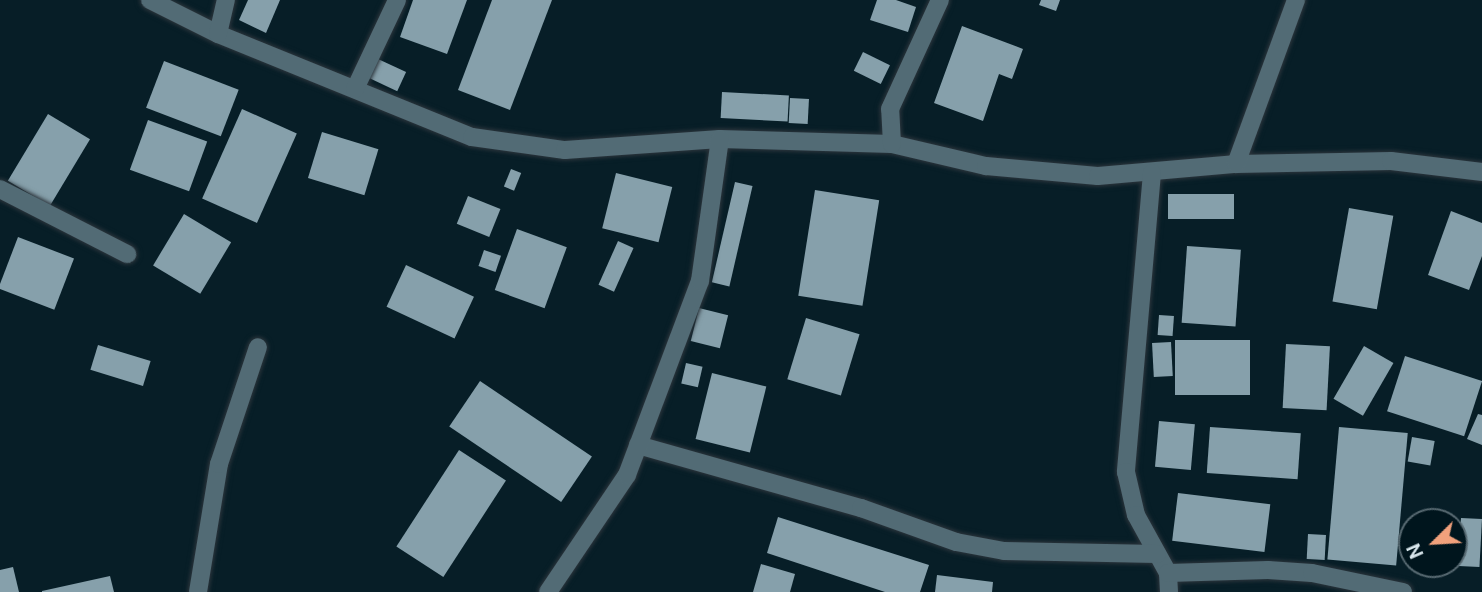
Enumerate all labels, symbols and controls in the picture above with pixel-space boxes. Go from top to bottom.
north arrow [1398,508,1468,578]
text: N [1401,540,1429,562]

